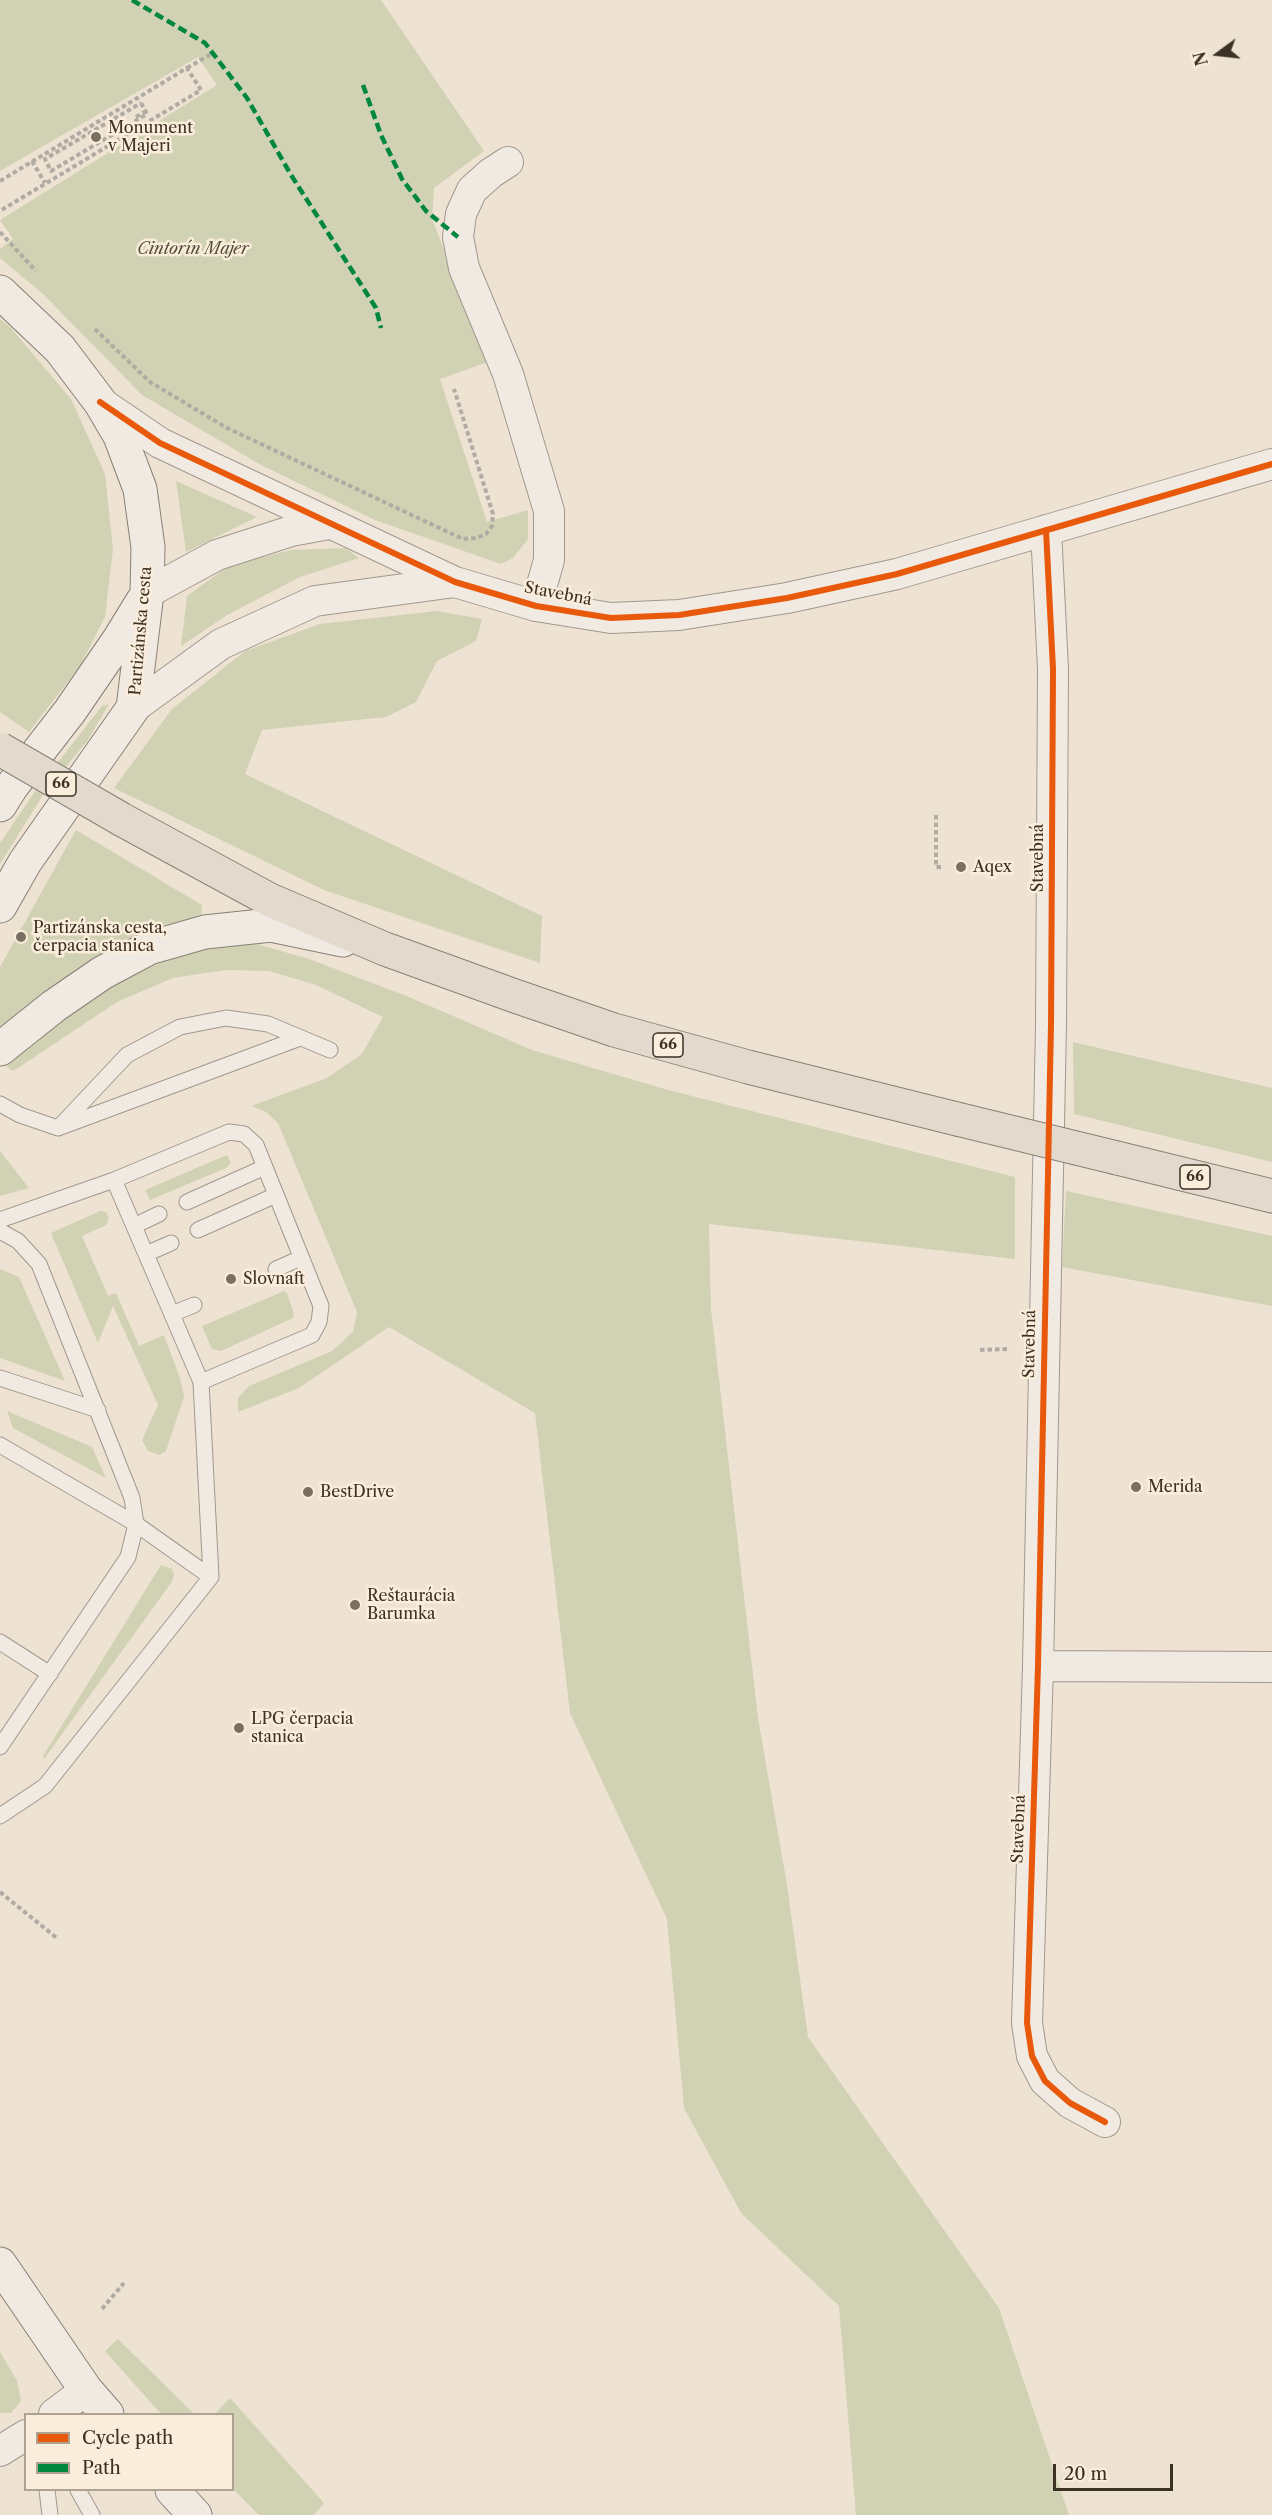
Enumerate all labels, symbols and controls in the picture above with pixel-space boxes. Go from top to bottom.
north arrow [1188,24,1248,84]
text: N [1189,49,1212,68]
place label: Monument v Majeri [108,118,193,156]
marker: Monument v Majeri [89,130,103,144]
park label: Cintorín Majer [137,239,249,259]
street label: Partizánska cesta [126,566,156,696]
street label: Stavebná [523,578,593,610]
road number: 66 [46,772,76,796]
street label: Stavebná [1028,824,1048,892]
place label: Aqex [973,857,1012,877]
marker: Aqex [954,860,968,874]
place label: Partizánska cesta, čerpacia stanica [33,918,167,956]
marker: Partizánska cesta, čerpacia stanica [14,930,28,944]
road number: 66 [653,1033,683,1057]
road number: 66 [1180,1165,1210,1189]
place label: Slovnaft [243,1269,305,1289]
marker: Slovnaft [224,1272,238,1286]
street label: Stavebná [1020,1310,1040,1378]
place label: Merida [1148,1477,1203,1497]
marker: Merida [1129,1480,1143,1494]
place label: BestDrive [320,1482,394,1502]
marker: BestDrive [301,1485,315,1499]
place label: Reštaurácia Barumka [367,1586,455,1624]
marker: Reštaurácia Barumka [348,1598,362,1612]
place label: LPG čerpacia stanica [251,1709,353,1747]
marker: LPG čerpacia stanica [232,1721,246,1735]
street label: Stavebná [1008,1794,1030,1864]
legend [24,2413,234,2491]
text: Cycle path [82,2427,173,2449]
scale bar [1056,2452,1176,2490]
text: Path [82,2457,121,2479]
text: 20 m [1064,2463,1107,2485]

